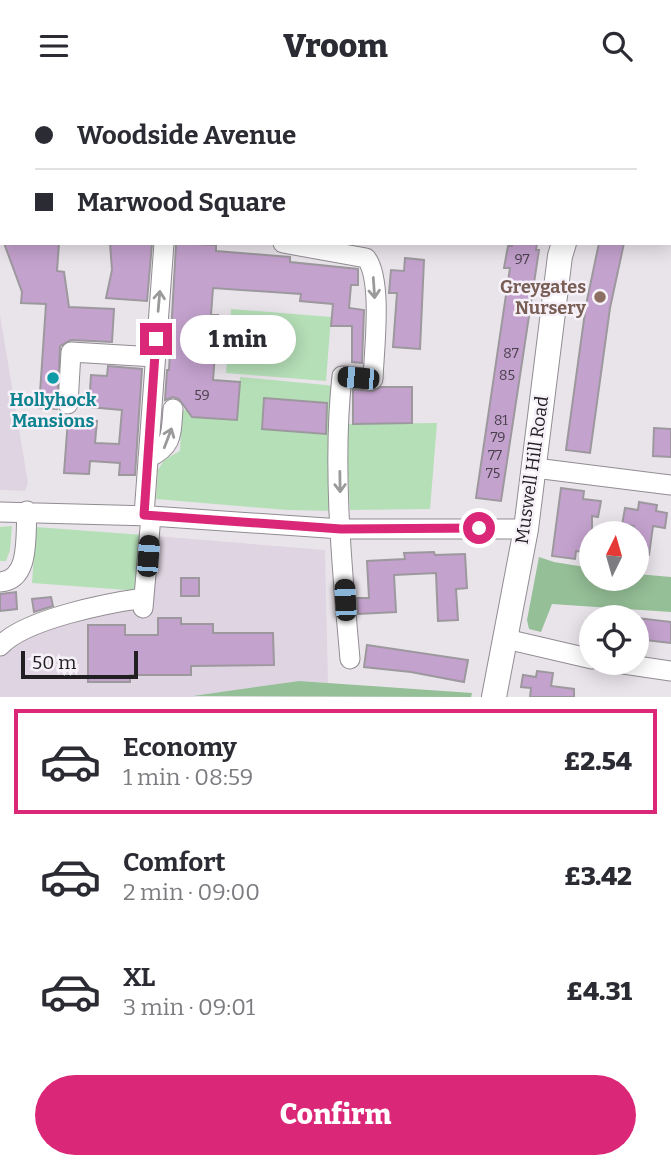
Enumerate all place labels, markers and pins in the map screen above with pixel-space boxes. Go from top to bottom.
place label: Greygates Nursery [500,276,587,319]
marker: Greygates Nursery [592,289,608,305]
marker: Hollyhock Mansions [45,370,61,386]
place label: Hollyhock Mansions [10,389,97,432]

